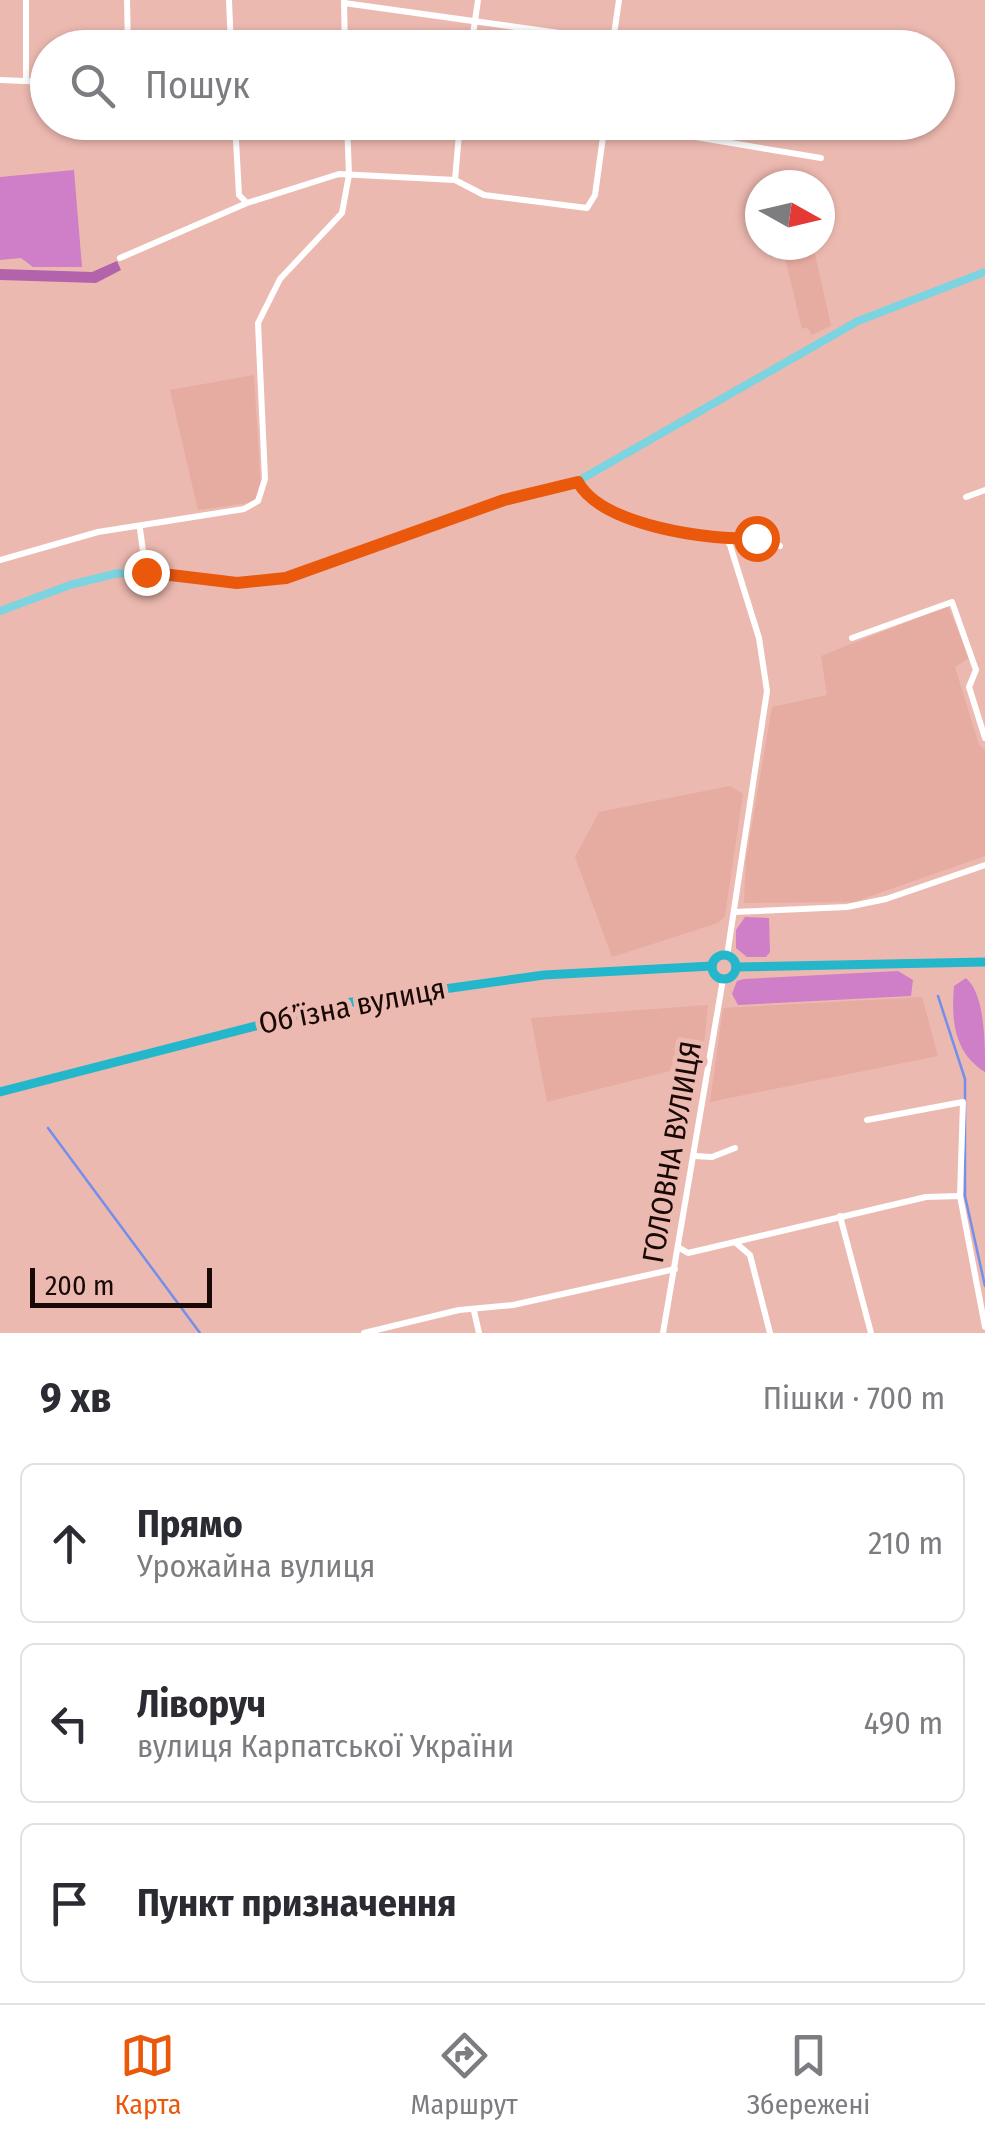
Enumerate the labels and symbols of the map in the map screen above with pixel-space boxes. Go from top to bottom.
north arrow [745,170,835,260]
route start [734,516,780,562]
route end [124,550,170,596]
street label: Обʼїзна вулиця [256,970,448,1042]
street label: ГОЛОВНА ВУЛИЦЯ [635,1038,709,1266]
scale bar [30,1263,212,1308]

